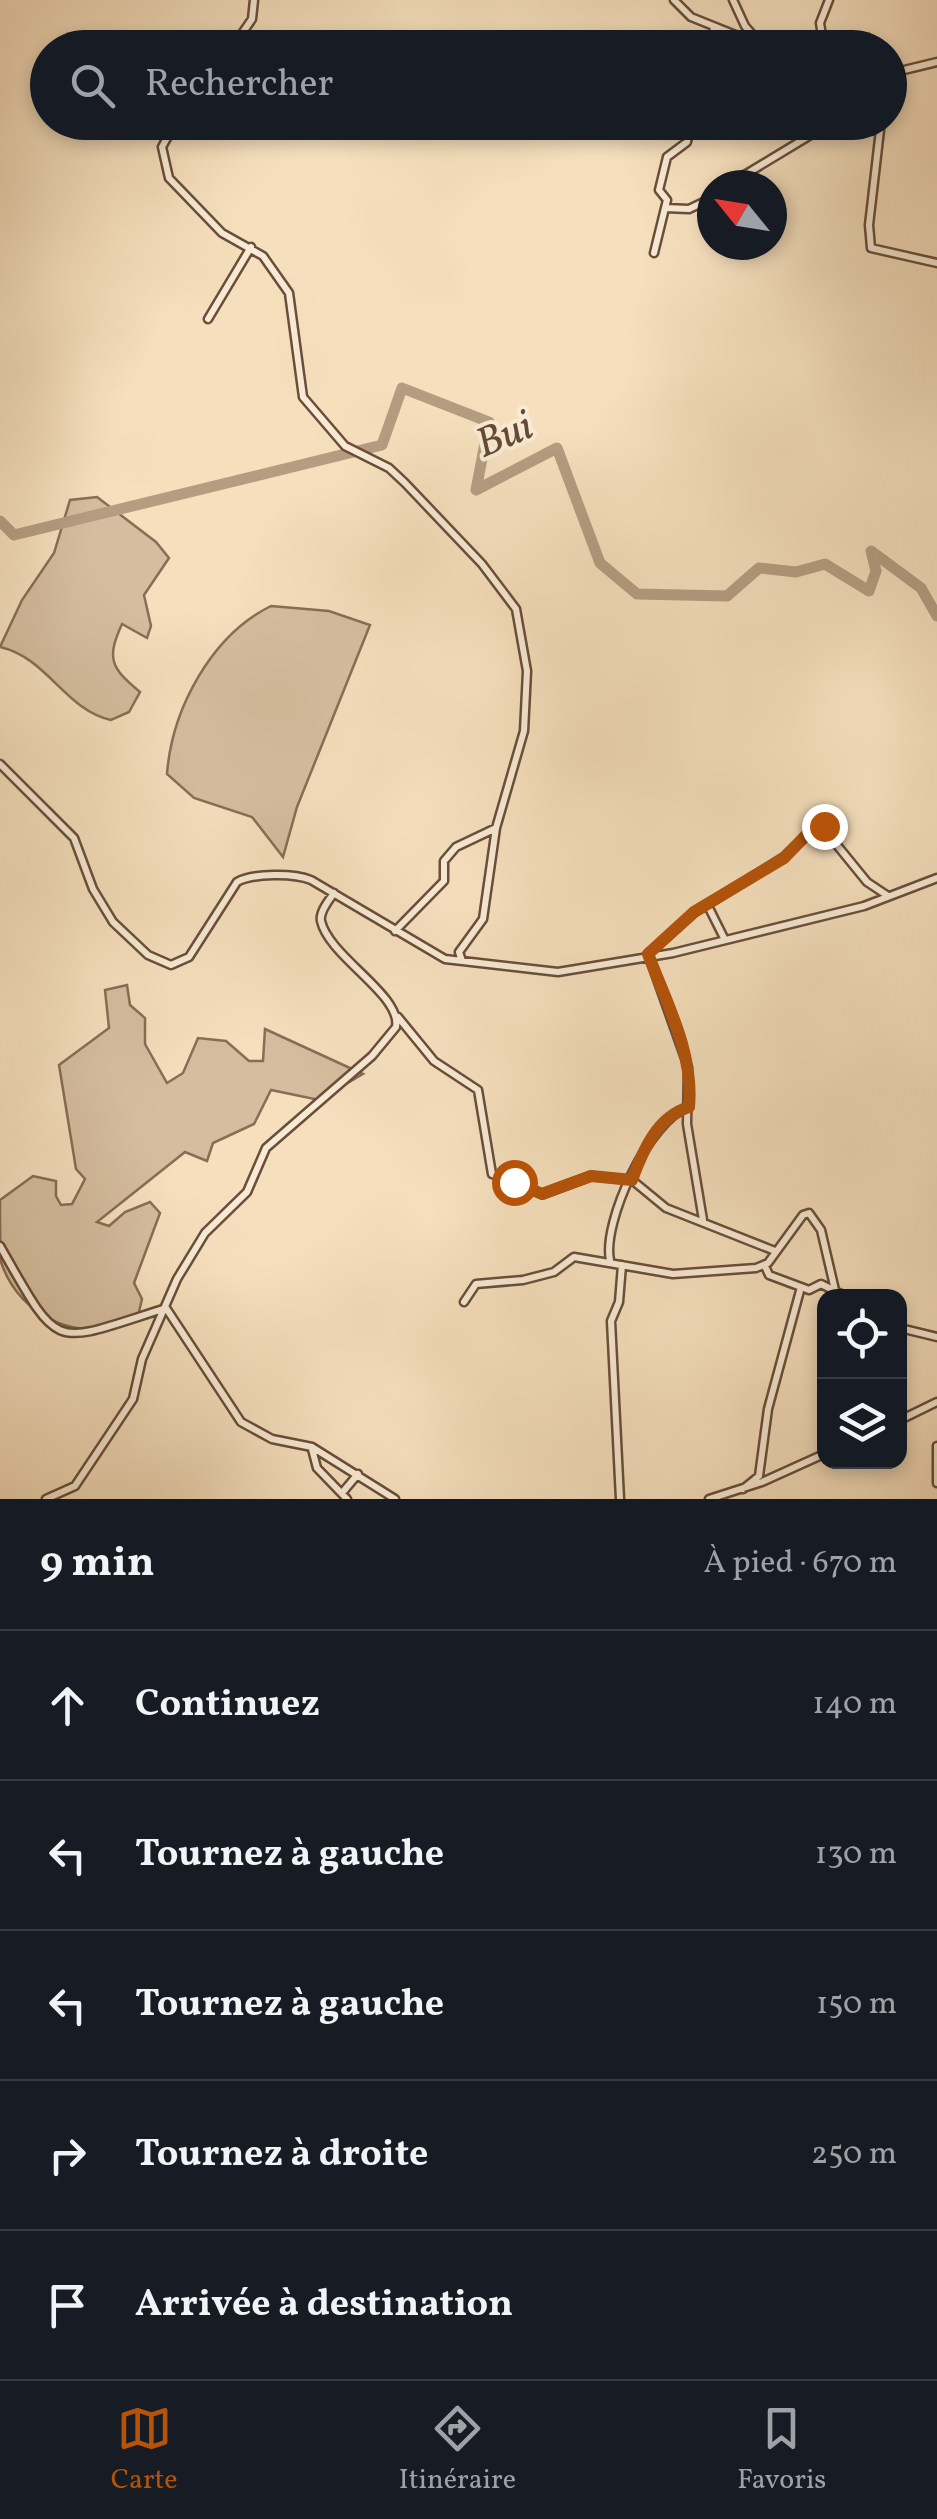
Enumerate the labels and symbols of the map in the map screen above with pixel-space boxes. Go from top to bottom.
north arrow [697,170,787,260]
water label: Bui [467,398,543,475]
route end [802,804,848,850]
route start [492,1160,538,1206]

